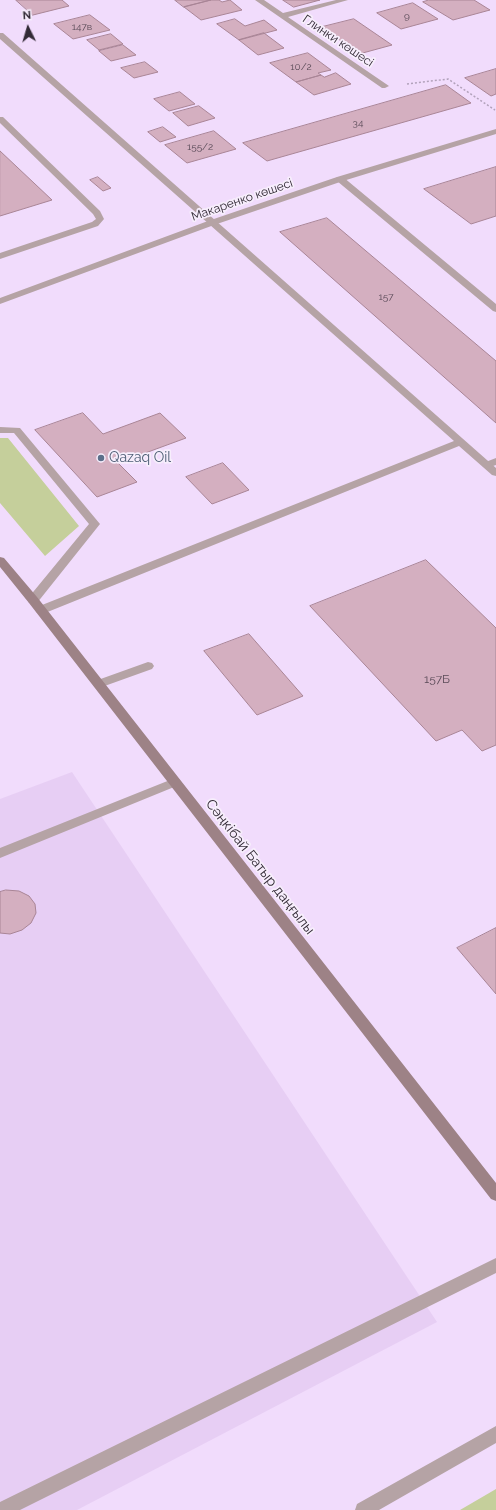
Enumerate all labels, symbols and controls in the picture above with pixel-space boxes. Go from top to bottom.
north arrow [8,8,48,48]
text: N [22,9,32,22]
house number: 9 [404,10,410,22]
street label: Глинки көшесі [300,12,376,70]
house number: 147в [72,21,92,33]
house number: 10/2 [290,61,312,73]
house number: 34 [353,117,363,129]
house number: 155/2 [187,141,213,153]
street label: Макаренко көшесі [189,176,295,224]
house number: 157 [378,291,394,303]
place label: Qazaq Oil [109,450,171,466]
marker: Qazaq Oil [96,453,106,463]
house number: 157Б [424,672,450,686]
street label: Сәңкібай Батыр даңғылы [202,796,318,938]

